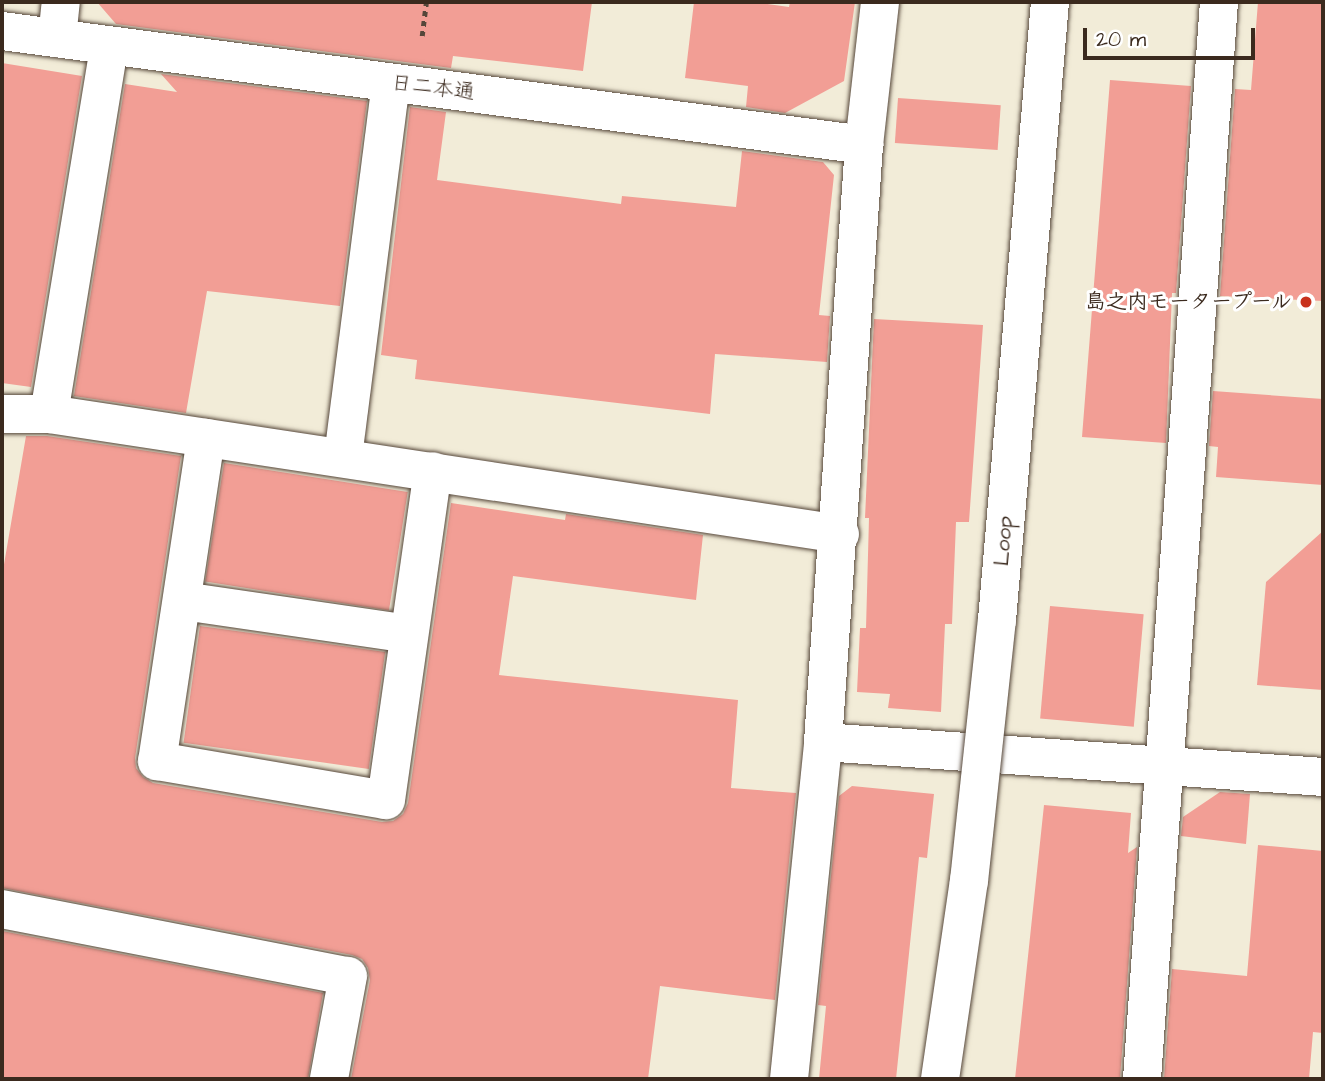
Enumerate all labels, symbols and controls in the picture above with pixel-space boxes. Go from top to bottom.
scale bar [1087,14,1258,58]
text: 20 m [1096,25,1146,54]
street label: 日二本通 [390,70,476,106]
place label: 島之内モータープール [1083,289,1292,315]
marker: 島之内モータープール [1298,294,1314,310]
street label: Loop [989,515,1019,567]

